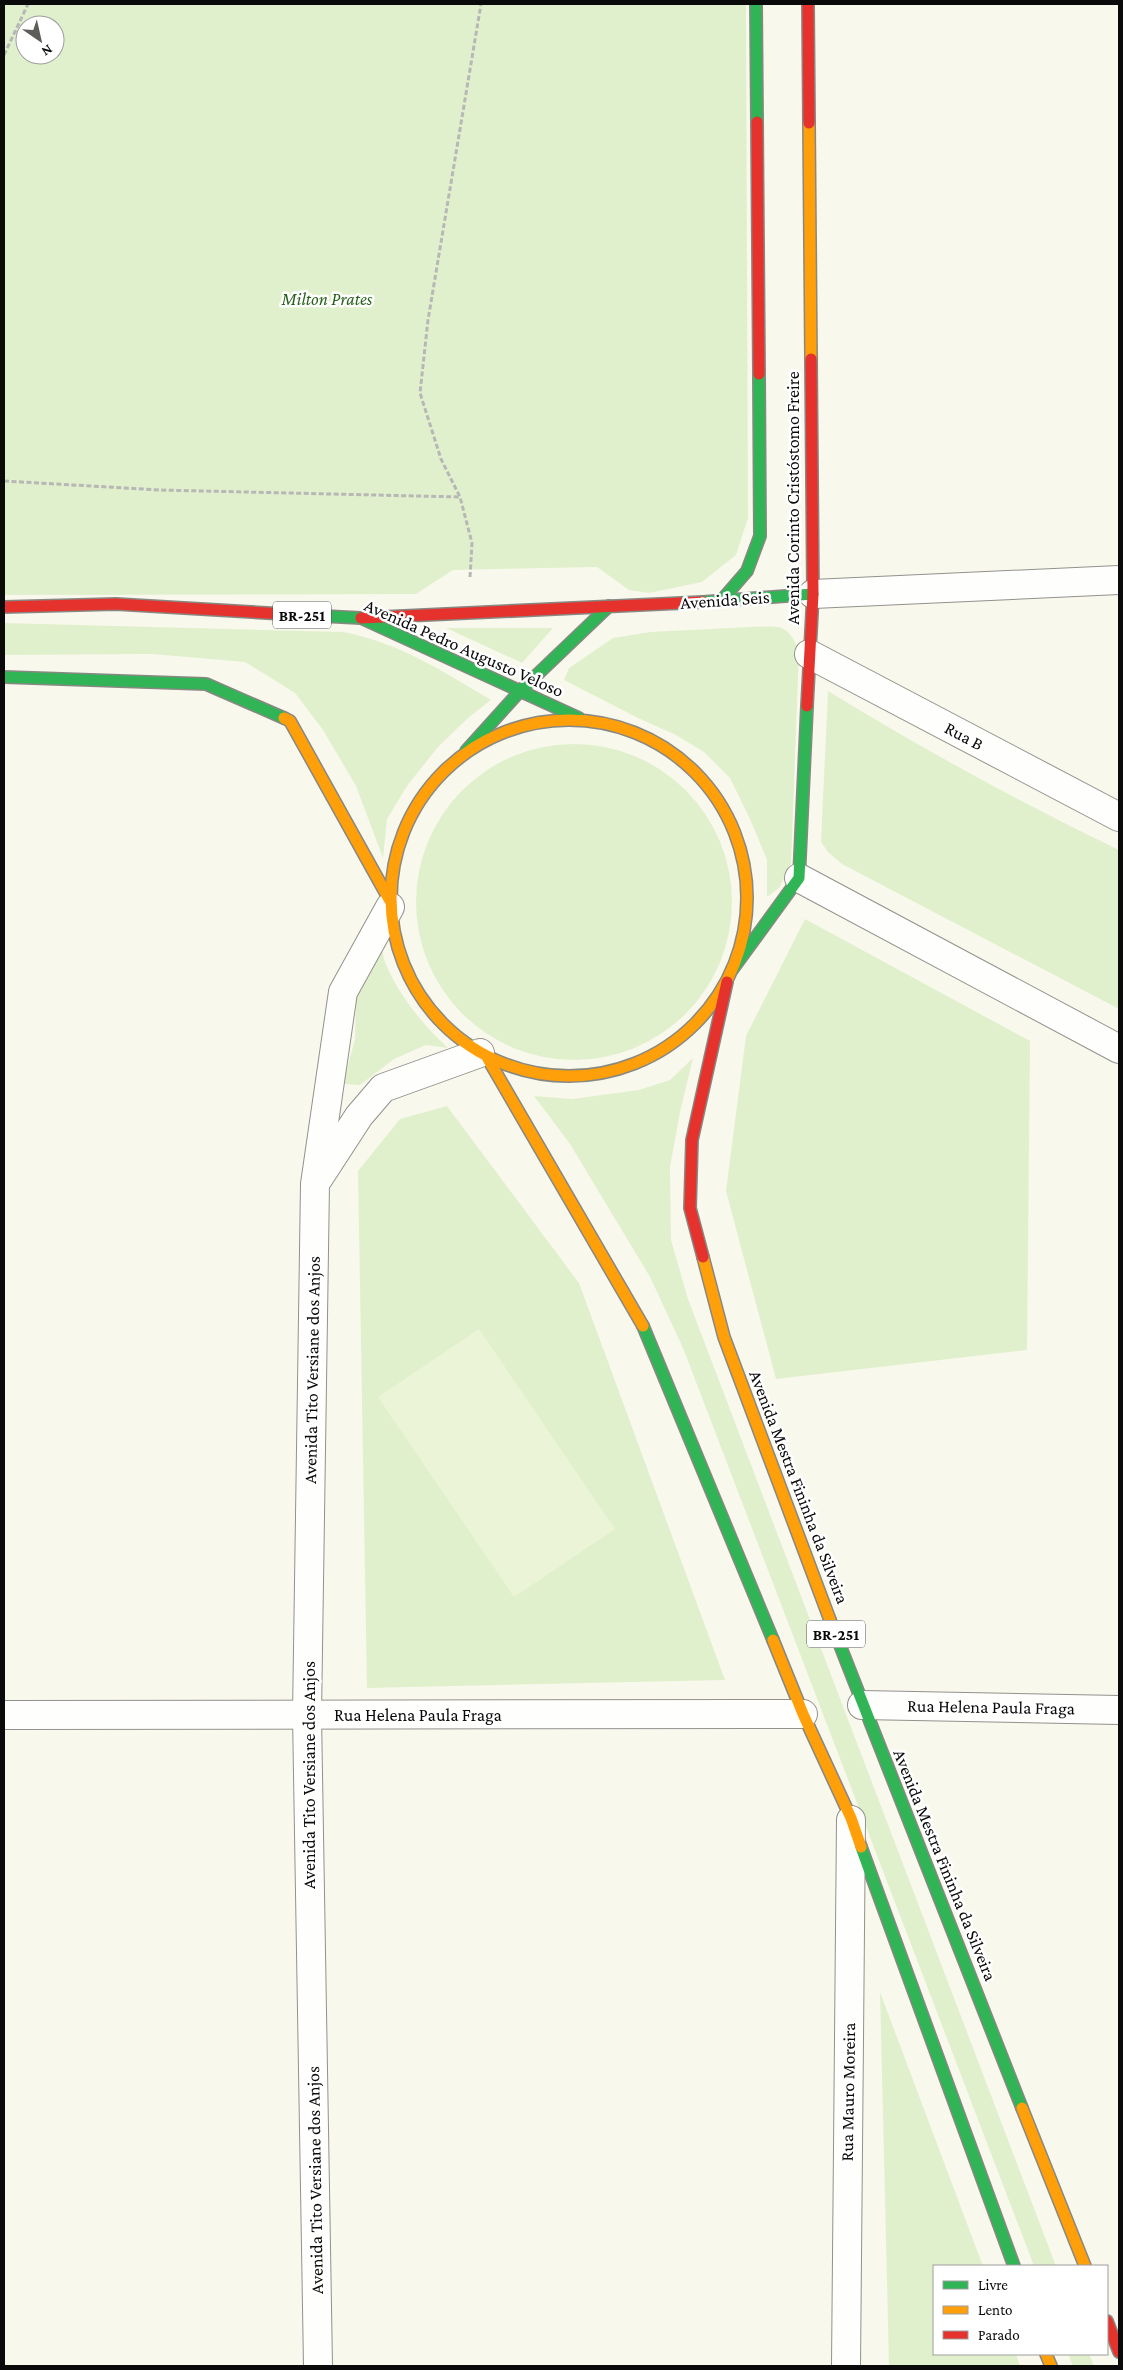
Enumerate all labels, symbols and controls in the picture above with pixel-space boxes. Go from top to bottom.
north arrow [15,15,65,65]
text: N [38,41,56,60]
park label: Milton Prates [281,289,373,309]
street label: Avenida Corinto Cristóstomo Freire [783,371,803,625]
street label: Avenida Seis [680,587,770,613]
street label: Avenida Pedro Augusto Veloso [361,595,567,701]
road number: BR-251 [273,602,331,628]
street label: Rua B [941,718,987,754]
street label: Avenida Tito Versiane dos Anjos [300,1256,325,1484]
street label: Avenida Mestra Fininha da Silveira [745,1368,853,1606]
road number: BR-251 [807,1620,865,1648]
street label: Avenida Tito Versiane dos Anjos [299,1661,320,1889]
street label: Rua Helena Paula Fraga [907,1696,1075,1718]
street label: Rua Helena Paula Fraga [334,1705,502,1725]
street label: Avenida Mestra Fininha da Silveira [889,1746,1001,1984]
street label: Rua Mauro Moreira [837,2022,859,2162]
street label: Avenida Tito Versiane dos Anjos [303,2066,328,2294]
legend [933,2265,1108,2355]
text: Livre [978,2277,1008,2293]
text: Lento [978,2302,1012,2318]
text: Parado [978,2327,1020,2343]

